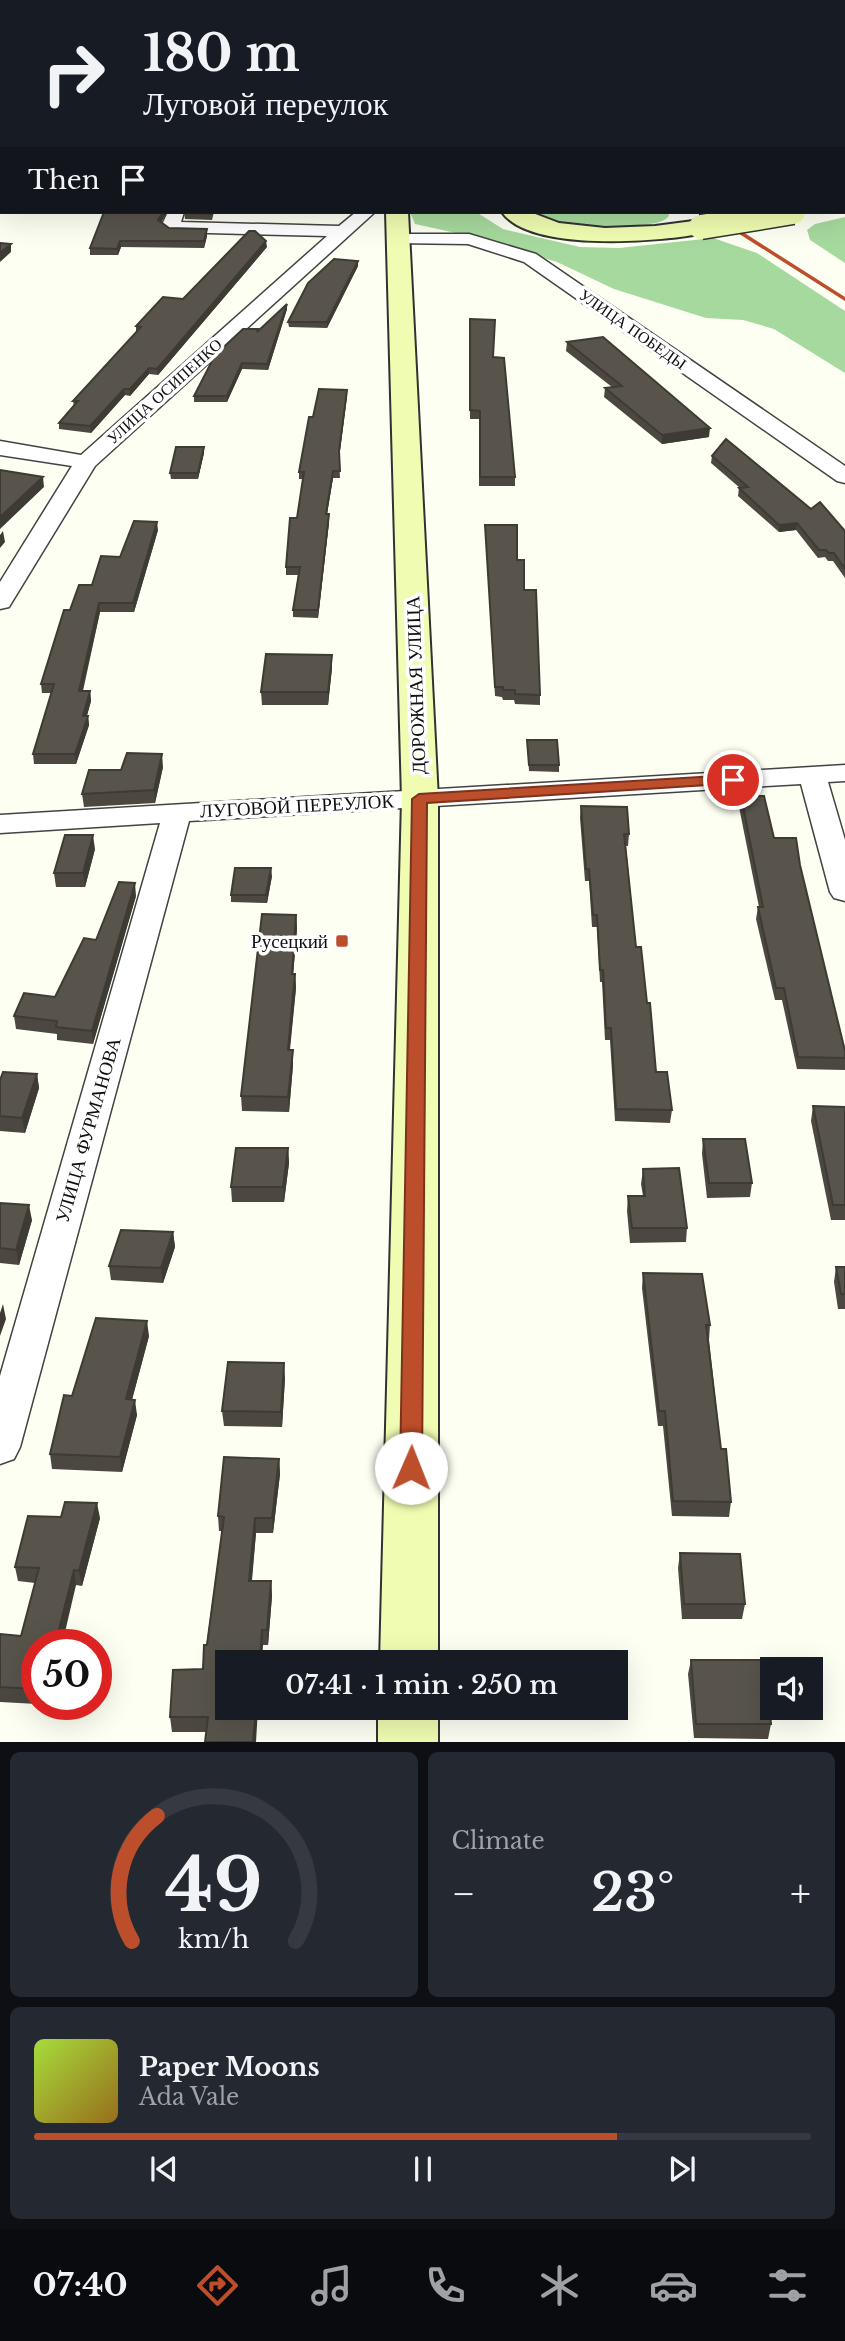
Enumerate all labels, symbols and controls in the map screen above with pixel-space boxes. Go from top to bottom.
text: 180 m [143,23,300,84]
icon: right [28,28,119,119]
text: Луговой переулок [143,84,388,124]
icon: arrive [114,161,152,199]
text: Then [28,164,100,196]
street label: УЛИЦА ПОБЕДЫ [575,285,691,374]
street label: УЛИЦА ОСИПЕНКО [102,334,226,448]
street label: ДОРОЖНАЯ УЛИЦА [401,595,431,775]
pin [703,750,763,810]
icon: arrive [714,761,752,799]
street label: ЛУГОВОЙ ПЕРЕУЛОК [199,789,395,823]
place label: Русецкий [251,930,328,953]
marker: Русецкий [334,933,350,949]
street label: УЛИЦА ФУРМАНОВА [51,1034,126,1225]
position arrow [374,1431,448,1505]
speed limit sign: 50 [21,1629,112,1720]
map controls [760,1657,823,1720]
button: sound [760,1657,823,1720]
text: 07:41 · 1 min · 250 m [285,1669,558,1701]
text: Climate [452,1827,545,1855]
text: 49 [165,1840,262,1931]
text: 23° [591,1861,675,1925]
text: − [452,1870,476,1917]
text: + [790,1870,811,1917]
text: km/h [178,1923,249,1954]
text: Paper Moons [139,2051,320,2083]
text: Ada Vale [139,2083,239,2111]
icon: previous [145,2150,183,2188]
icon: pause [404,2150,442,2188]
icon: next [663,2150,701,2188]
icon: directions [193,2261,242,2310]
icon: music [307,2261,356,2310]
icon: phone [421,2261,470,2310]
icon: climate [535,2261,584,2310]
icon: car [649,2261,698,2310]
icon: filters [763,2261,812,2310]
text: 07:40 [33,2265,128,2305]

